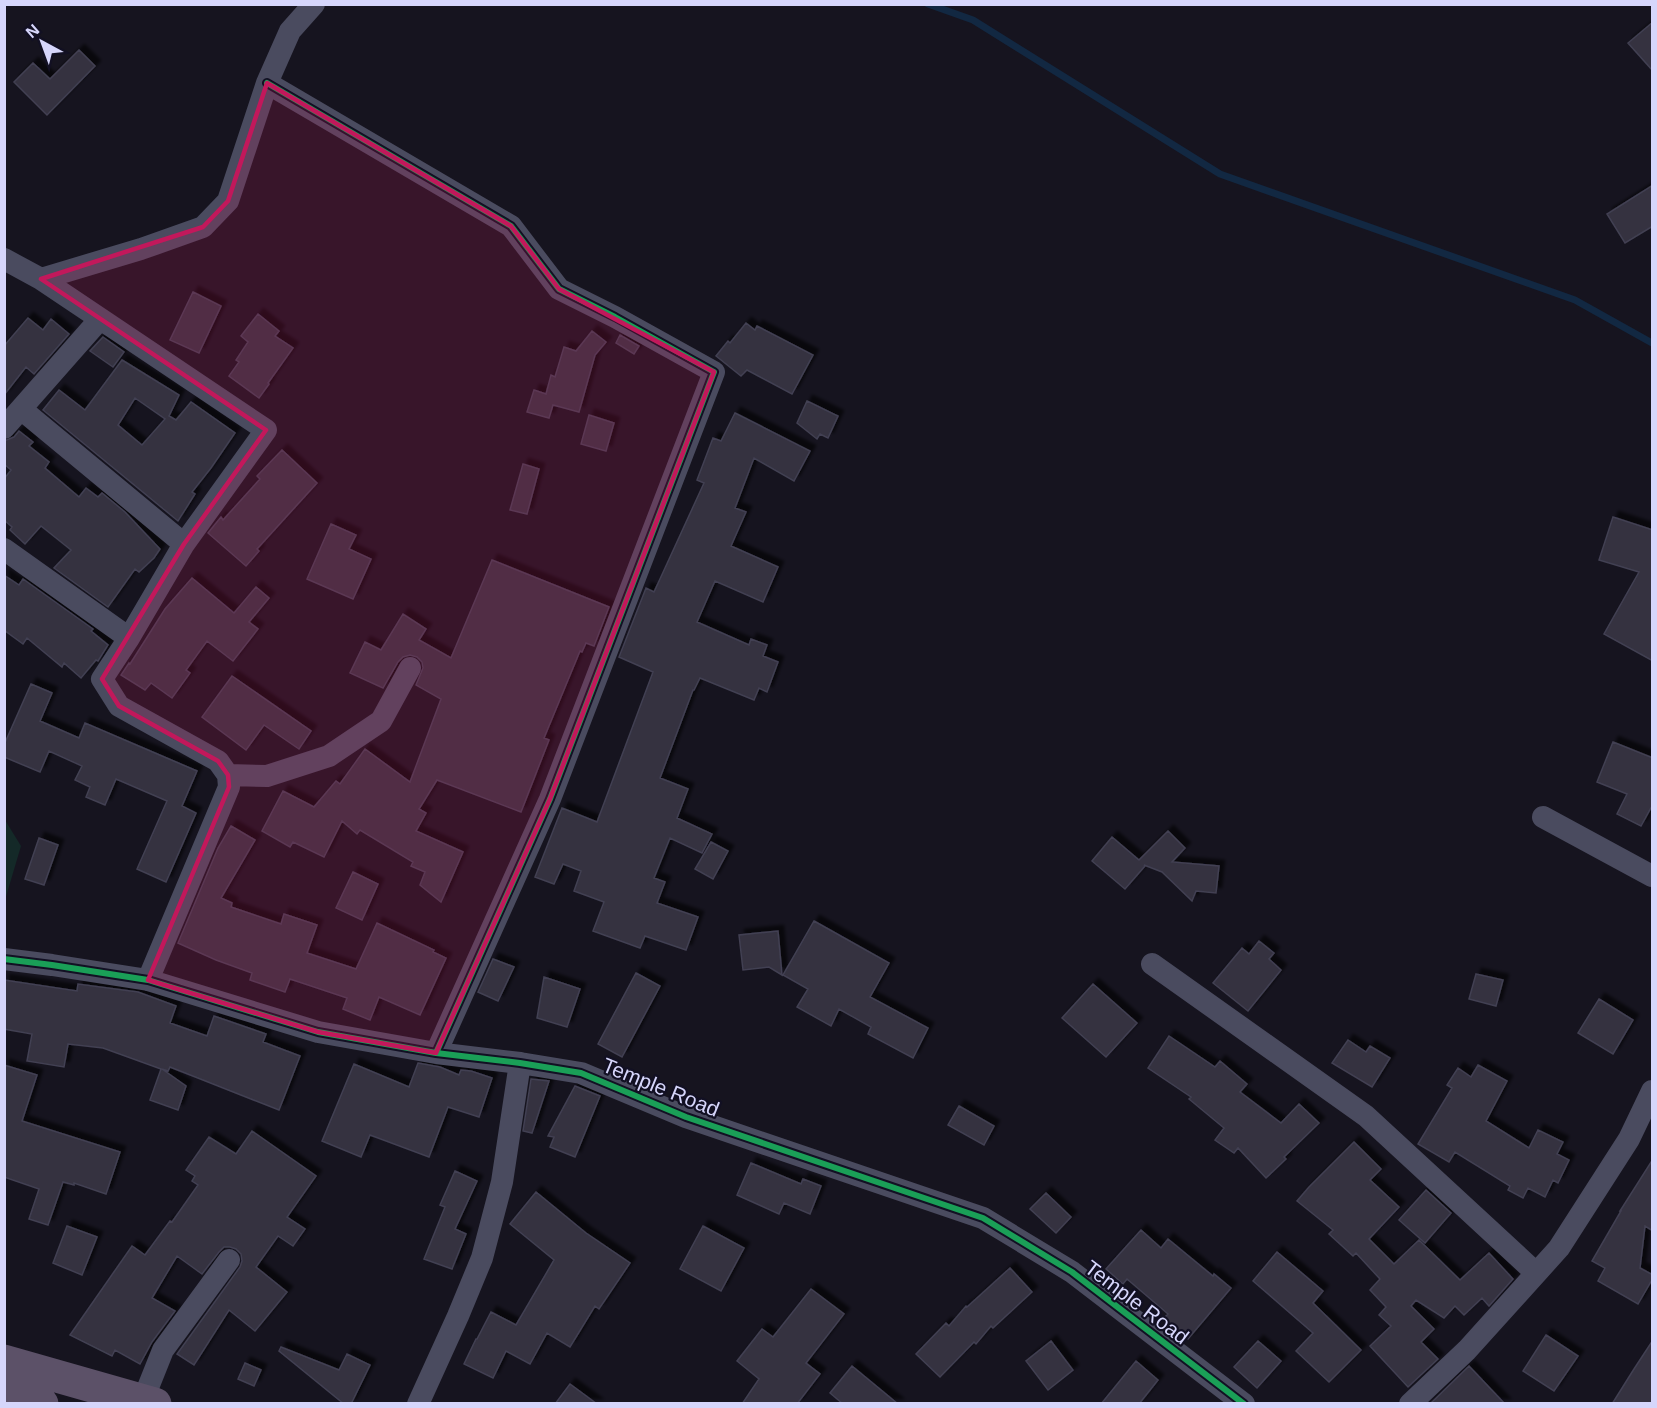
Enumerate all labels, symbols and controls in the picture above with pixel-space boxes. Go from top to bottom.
north arrow [12,12,72,72]
text: N [23,21,42,41]
street label: Temple Road [599,1053,723,1121]
street label: Temple Road [1081,1256,1193,1348]

